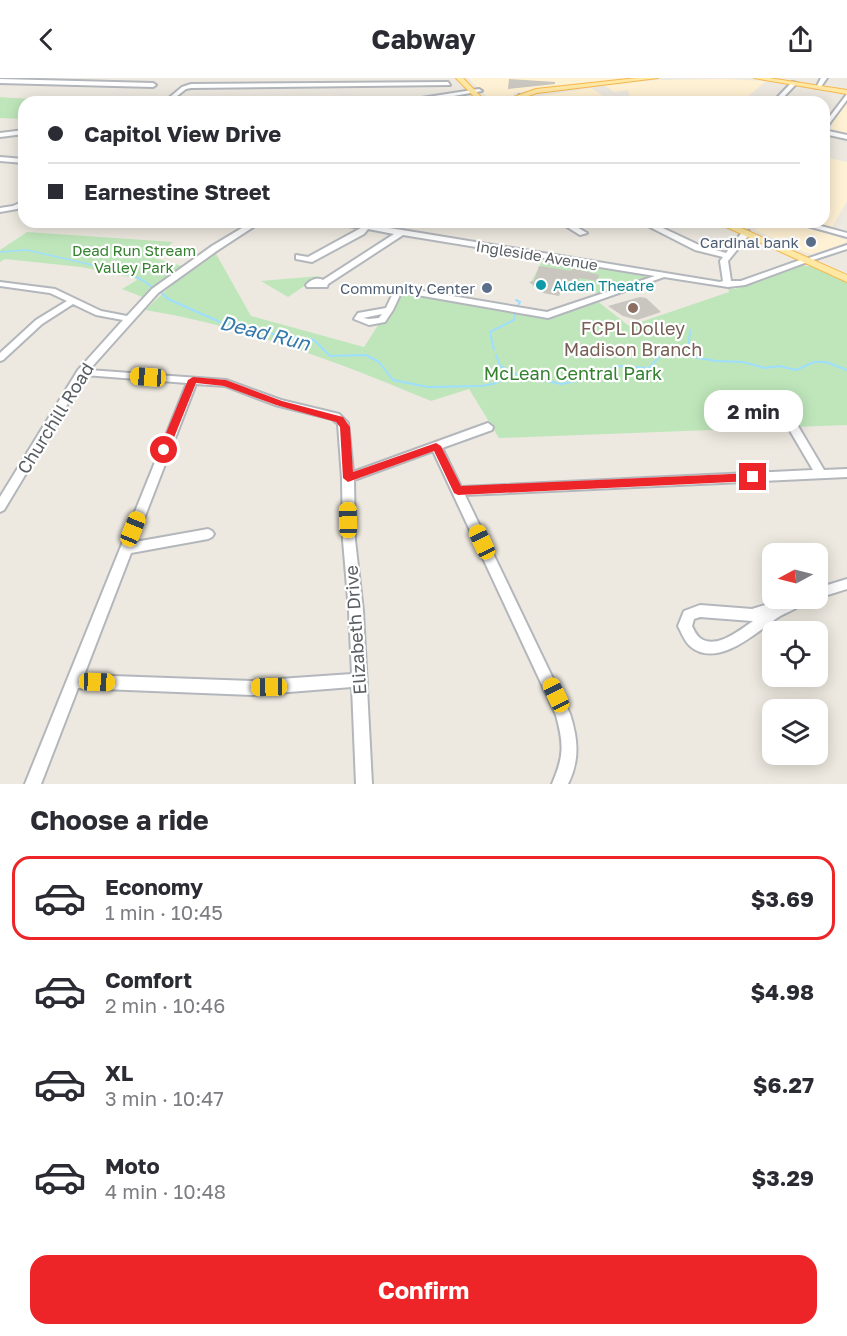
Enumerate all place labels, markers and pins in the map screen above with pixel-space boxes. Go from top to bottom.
place label: Cardinal bank [700,233,800,251]
marker: Cardinal bank [804,235,818,249]
place label: Alden Theatre [553,276,655,294]
marker: Alden Theatre [534,278,548,292]
place label: Community Center [340,279,475,297]
marker: Community Center [480,281,494,295]
marker: FCPL Dolley Madison Branch [626,301,640,315]
place label: FCPL Dolley Madison Branch [564,317,702,360]

